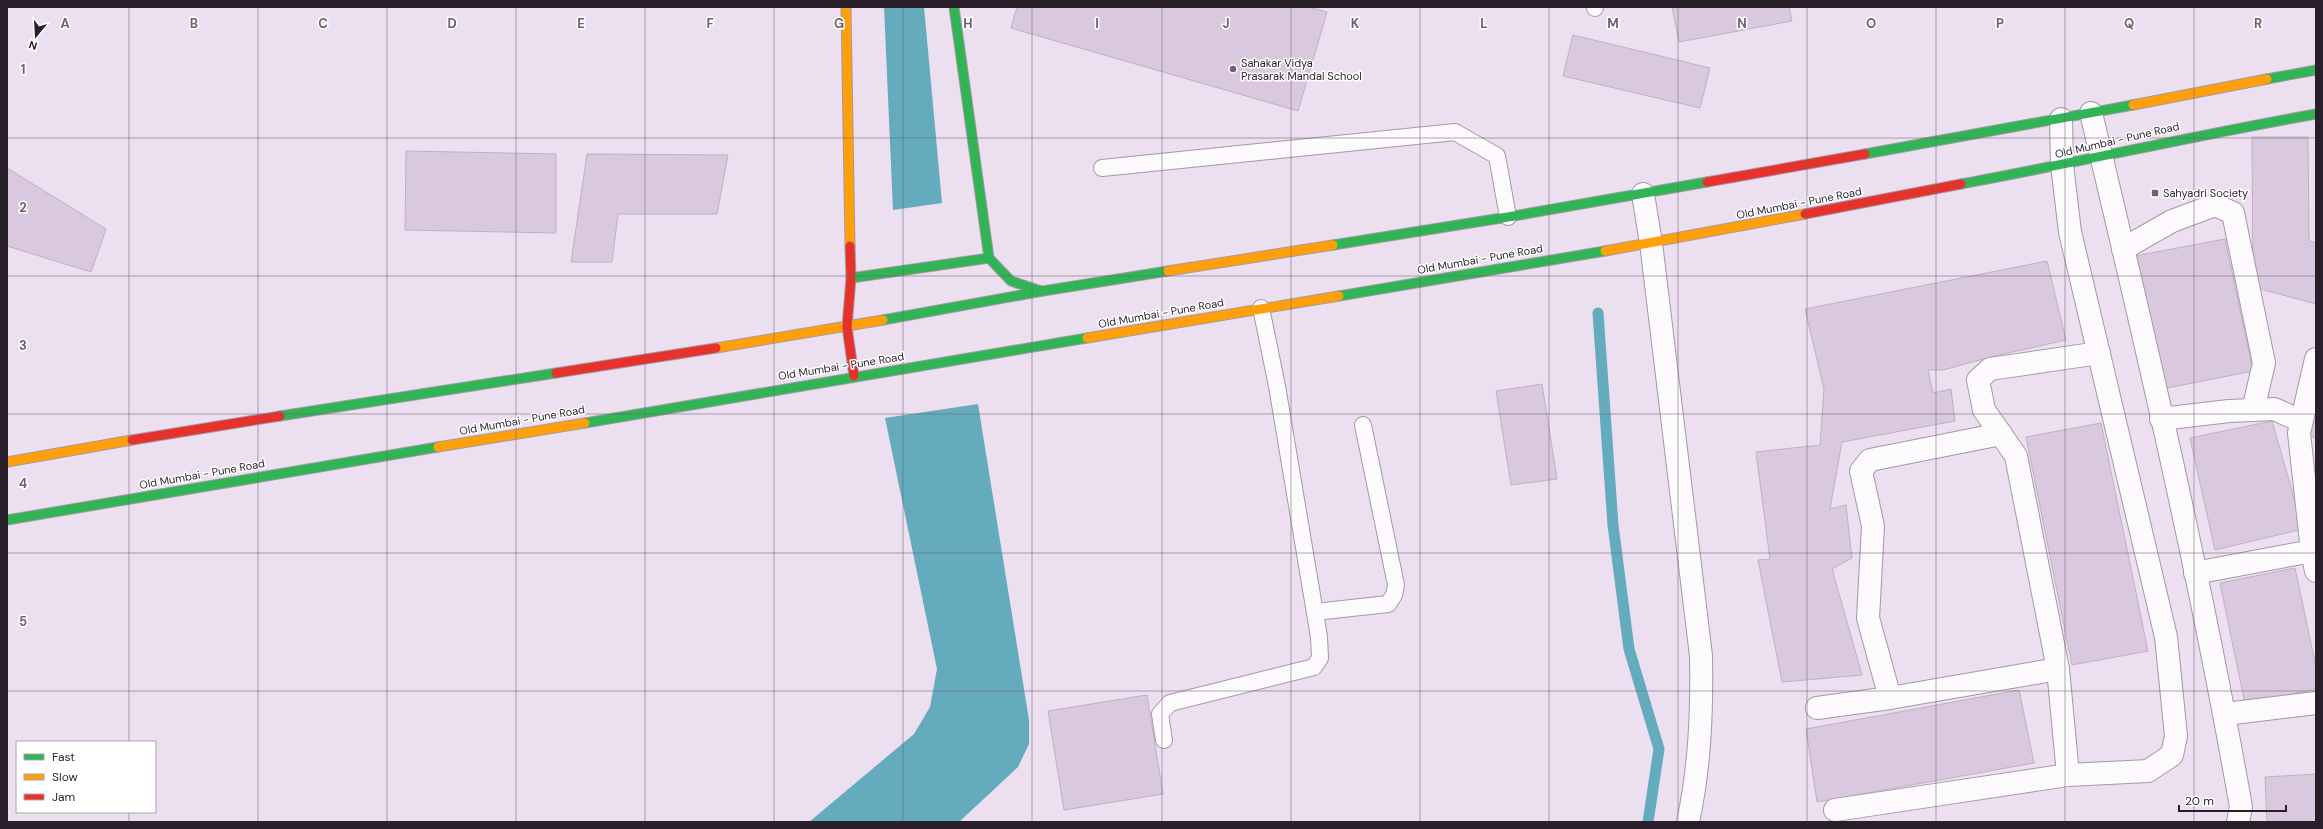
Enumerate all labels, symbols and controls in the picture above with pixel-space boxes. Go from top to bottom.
text: A [60,15,70,32]
text: B [190,15,198,32]
text: C [318,15,328,32]
text: D [447,15,457,32]
text: E [577,15,585,32]
text: F [706,15,714,32]
text: G [834,15,844,32]
text: H [963,15,973,32]
text: I [1095,15,1099,32]
text: J [1222,15,1230,32]
text: K [1351,15,1360,32]
text: L [1480,15,1488,32]
text: M [1607,15,1619,32]
text: N [1737,15,1747,32]
text: O [1866,15,1876,32]
text: P [1996,15,2004,32]
text: Q [2124,15,2134,32]
text: R [2254,15,2262,32]
north arrow [16,16,56,56]
text: N [27,38,39,53]
place label: Sahakar Vidya Prasarak Mandal School [1241,56,1362,83]
text: 1 [21,61,25,78]
marker: Sahakar Vidya Prasarak Mandal School [1228,64,1238,74]
street label: Old Mumbai - Pune Road [2053,119,2181,161]
street label: Old Mumbai - Pune Road [1735,184,1863,222]
place label: Sahyadri Society [2163,186,2248,200]
marker: Sahyadri Society [2150,188,2160,198]
text: 2 [19,199,27,216]
street label: Old Mumbai - Pune Road [1416,241,1544,277]
street label: Old Mumbai - Pune Road [1097,295,1225,331]
text: 3 [19,337,27,354]
street label: Old Mumbai - Pune Road [777,349,905,383]
street label: Old Mumbai - Pune Road [458,402,586,438]
street label: Old Mumbai - Pune Road [138,456,266,492]
text: 4 [19,475,27,492]
text: 5 [19,613,27,630]
legend [16,741,156,813]
text: Fast [52,749,75,765]
text: Slow [52,769,78,785]
scale bar [2179,787,2286,813]
text: Jam [52,789,75,805]
text: 20 m [2185,793,2214,809]

